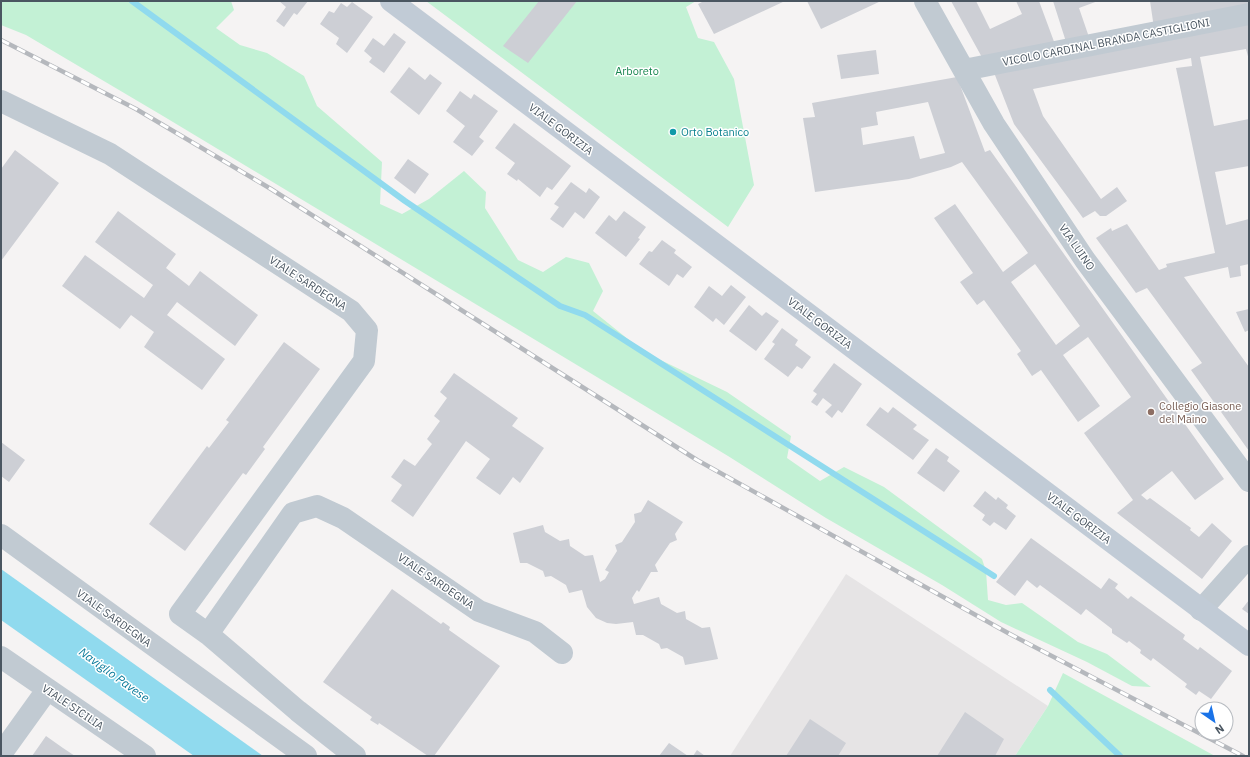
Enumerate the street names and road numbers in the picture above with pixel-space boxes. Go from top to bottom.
street label: VICOLO CARDINAL BRANDA CASTIGLIONI [1001,15,1211,69]
street label: VIALE GORIZIA [526,100,596,158]
street label: VIA LUINO [1056,221,1098,273]
street label: VIALE SARDEGNA [267,253,349,313]
street label: VIALE GORIZIA [785,294,855,352]
street label: VIALE GORIZIA [1044,489,1114,547]
street label: VIALE SARDEGNA [395,550,477,612]
street label: VIALE SARDEGNA [74,586,154,650]
street label: VIALE SICILIA [39,681,107,733]

